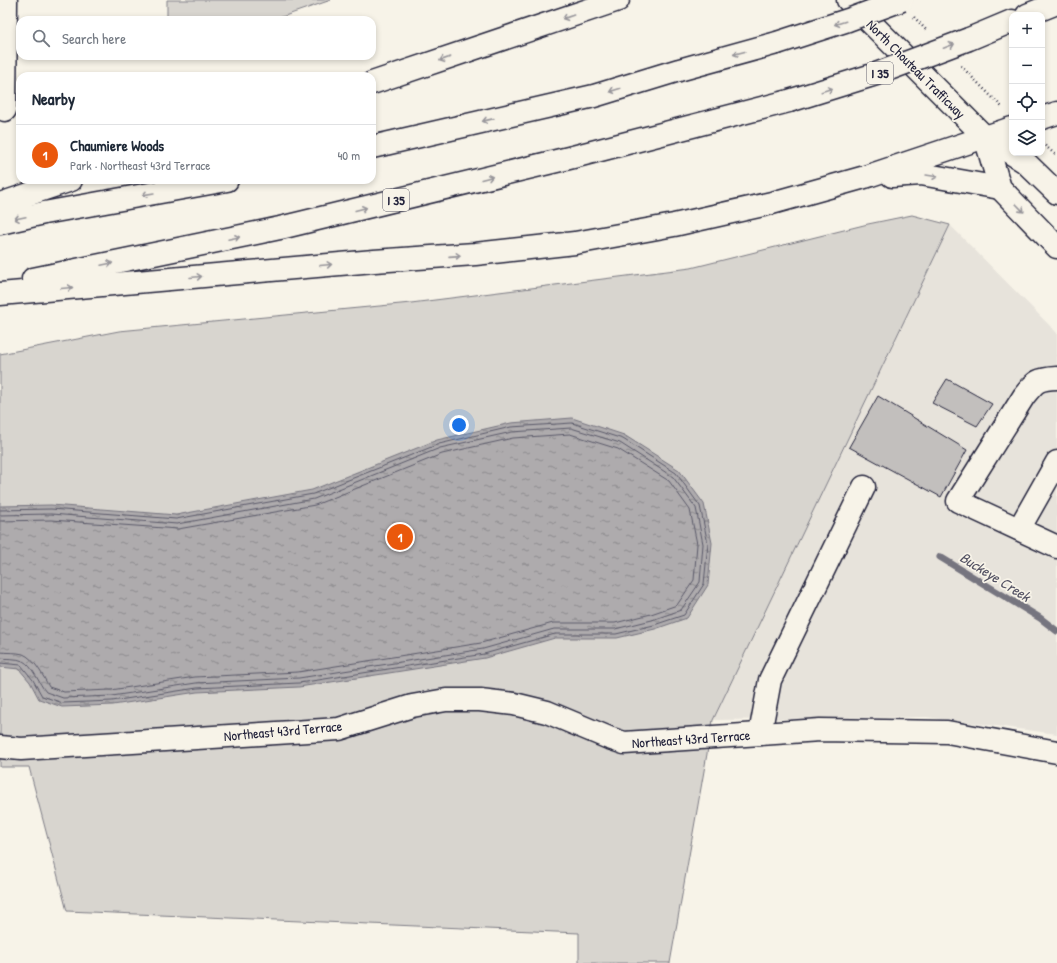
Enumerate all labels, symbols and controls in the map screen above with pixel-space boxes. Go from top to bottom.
map controls [1009,12,1045,156]
button: + [1009,12,1045,48]
one-way arrow [561,14,574,21]
street label: North Chouteau Trafficway [862,15,970,123]
search box [16,16,376,60]
one-way arrow [833,20,846,27]
icon: search [30,27,52,49]
text: Search here [62,28,126,49]
one-way arrow [943,42,955,50]
button: − [1009,48,1045,84]
one-way arrow [733,50,746,57]
one-way arrow [439,55,451,63]
road number: I 35 [867,62,893,84]
button: locate [1009,84,1045,120]
one-way arrow [609,86,621,94]
one-way arrow [820,86,833,93]
text: Nearby [32,87,75,110]
one-way arrow [482,117,495,125]
button: layers [1009,120,1045,156]
text: Chaumiere Woods [70,135,164,156]
text: 1 [43,146,47,164]
text: 40 m [337,146,360,164]
text: Park · Northeast 43rd Terrace [70,156,211,174]
one-way arrow [925,172,938,180]
one-way arrow [480,174,493,181]
road number: I 35 [383,189,409,211]
one-way arrow [142,191,155,199]
one-way arrow [1015,203,1025,213]
one-way arrow [354,204,367,212]
one-way arrow [14,215,27,223]
one-way arrow [227,233,240,241]
one-way arrow [448,252,461,259]
one-way arrow [100,259,113,267]
one-way arrow [319,261,332,269]
one-way arrow [189,273,202,280]
one-way arrow [60,285,73,292]
your location [449,415,469,435]
pin: 1 [387,522,413,552]
water label: Buckeye Creek [956,547,1036,607]
street label: Northeast 43rd Terrace [223,716,343,745]
street label: Northeast 43rd Terrace [631,725,751,752]

